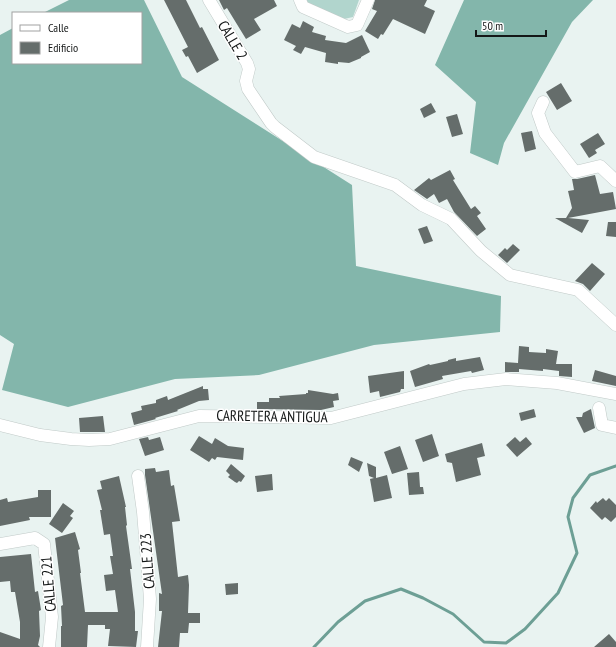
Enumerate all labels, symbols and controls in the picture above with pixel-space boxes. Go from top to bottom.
legend [12,12,142,64]
scale bar [476,12,546,38]
street label: CALLE 2 [214,17,252,63]
text: 50 m [482,18,503,33]
text: Calle [48,20,69,35]
text: Edificio [48,40,78,55]
street label: CARRETERA ANTIGUA [216,406,329,426]
street label: CALLE 223 [136,532,158,590]
street label: CALLE 221 [36,555,60,613]

